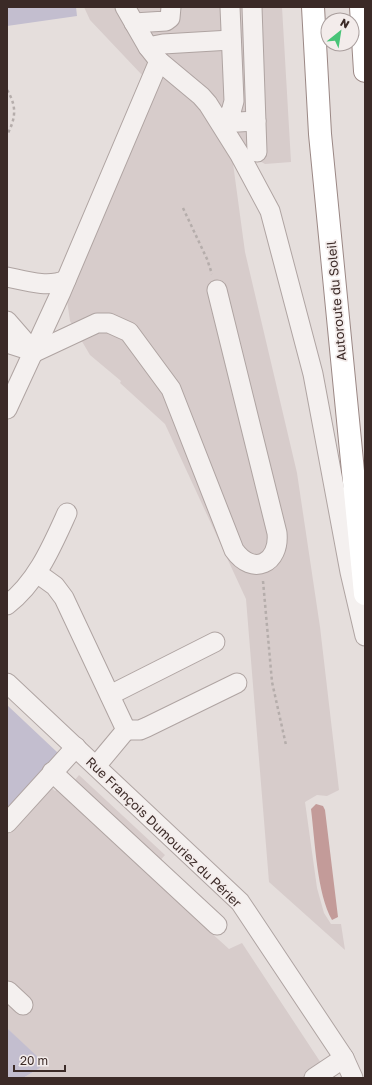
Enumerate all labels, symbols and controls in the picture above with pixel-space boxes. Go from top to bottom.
north arrow [320,12,360,52]
text: N [338,15,352,31]
street label: Autoroute du Soleil [323,240,349,362]
street label: Rue François Dumouriez du Périer [83,753,245,911]
scale bar [14,1047,65,1073]
text: 20 m [20,1053,48,1068]

